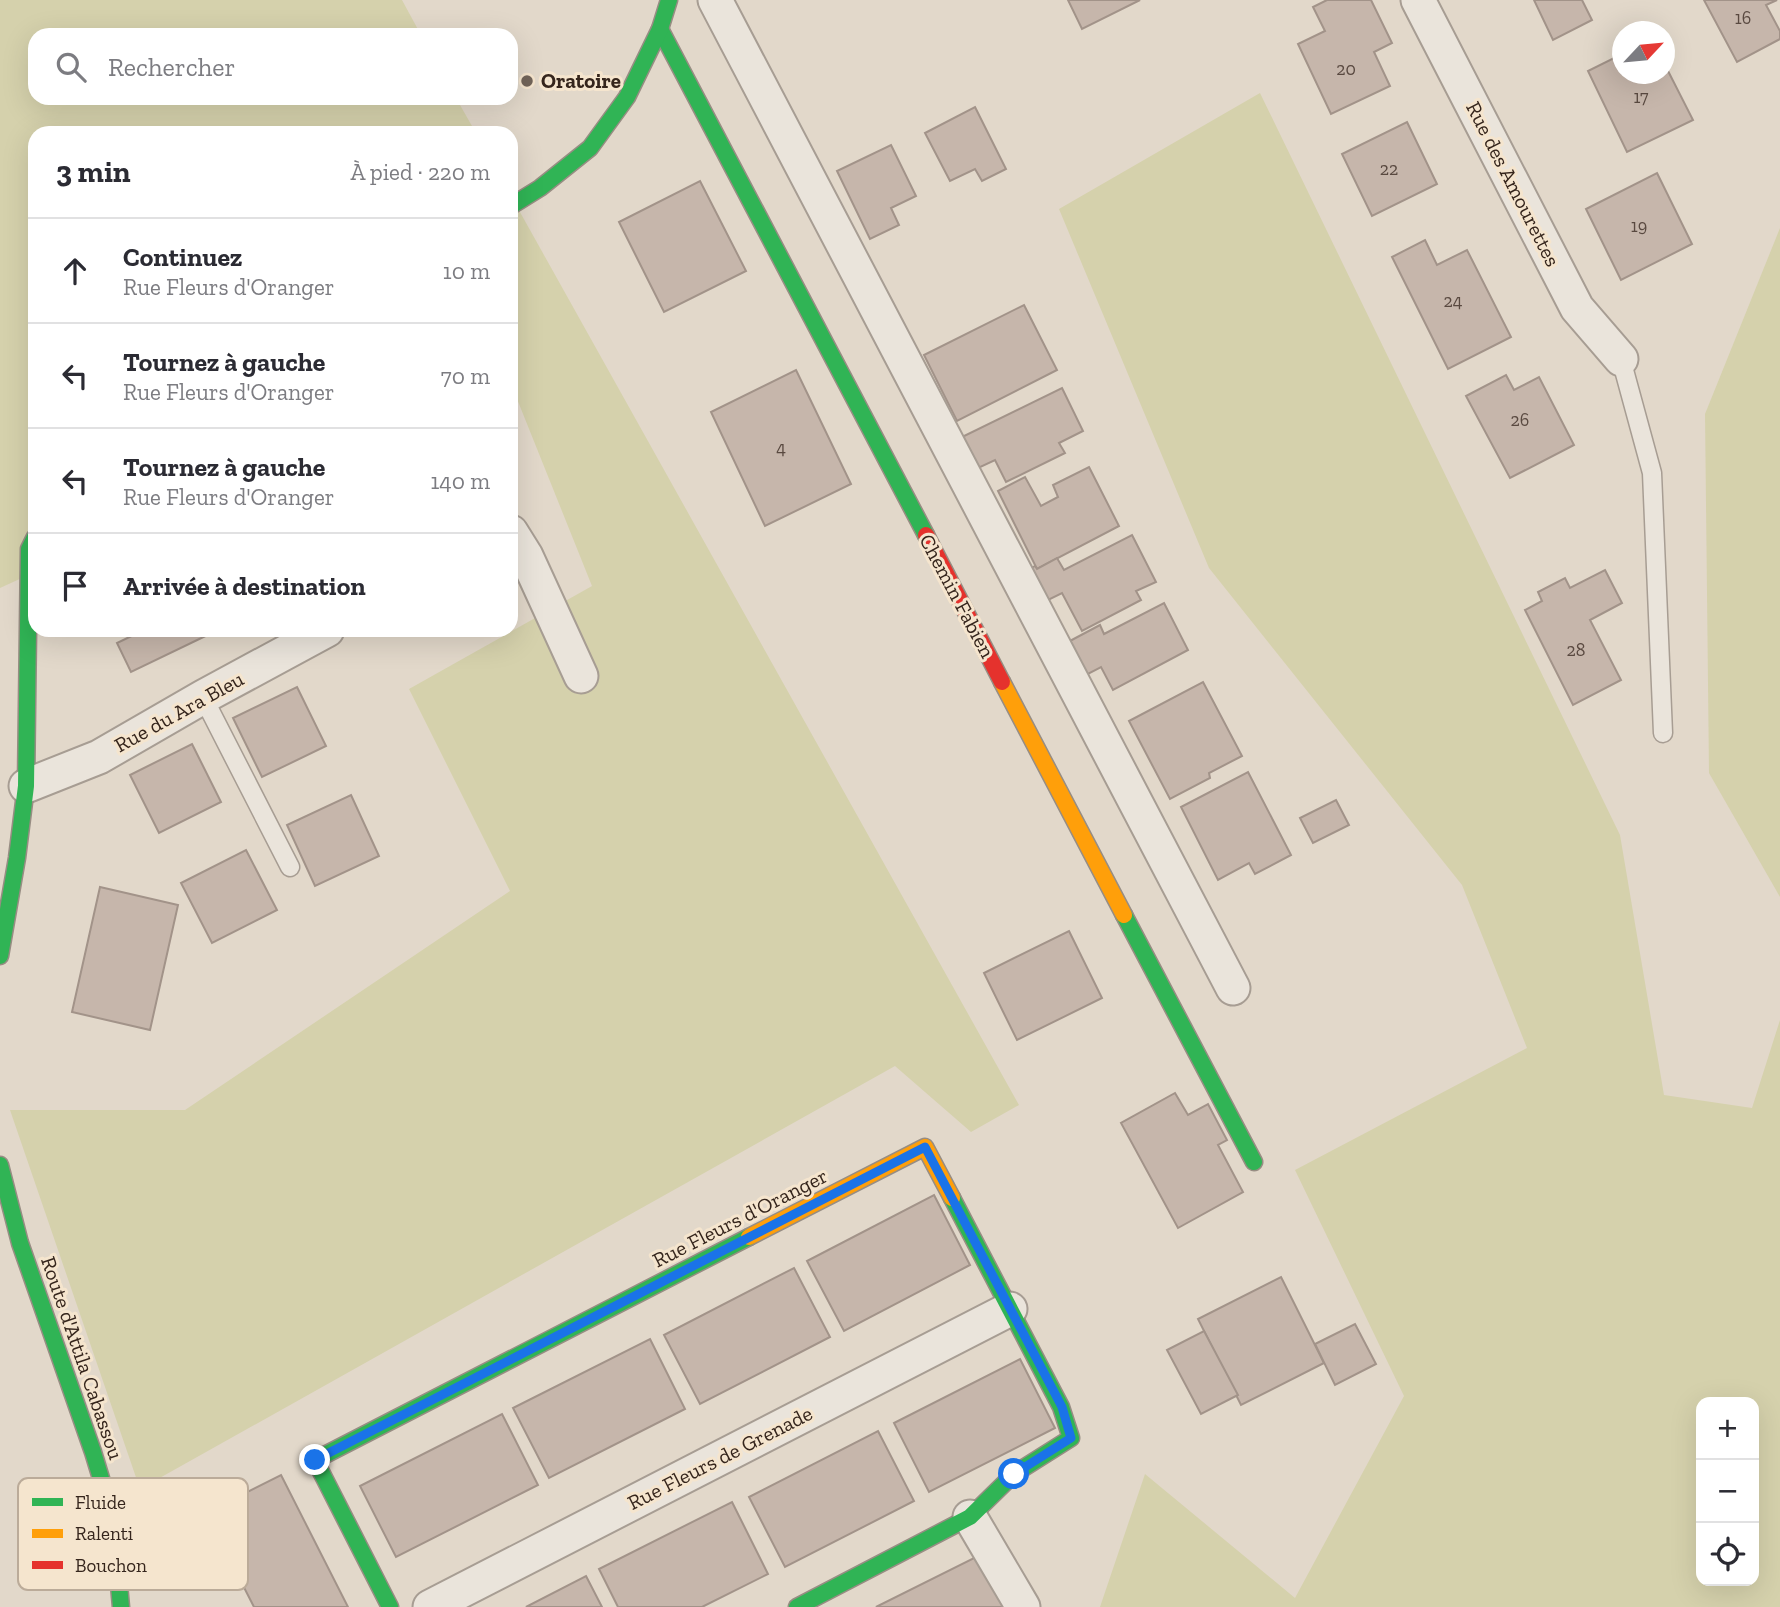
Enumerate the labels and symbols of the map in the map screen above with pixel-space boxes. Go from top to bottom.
house number: 16 [1735,7,1751,29]
north arrow [1612,21,1675,84]
house number: 20 [1336,58,1356,80]
place label: Oratoire [541,68,621,93]
marker: Oratoire [519,73,535,89]
house number: 17 [1633,86,1649,108]
street label: Rue des Amourettes [1461,97,1566,270]
house number: 22 [1380,158,1398,180]
house number: 19 [1631,215,1647,237]
house number: 24 [1444,290,1463,312]
house number: 26 [1511,409,1529,431]
house number: 4 [776,437,786,459]
street label: Chemin Fabien [914,530,1001,662]
house number: 28 [1567,639,1585,661]
street label: Rue du Ara Bleu [110,666,248,757]
street label: Rue Fleurs d'Oranger [648,1163,831,1273]
street label: Route d'Attila Cabassou [36,1253,129,1463]
street label: Rue Fleurs de Grenade [623,1400,816,1515]
route end [299,1444,330,1475]
route start [998,1458,1029,1489]
legend [18,1478,248,1590]
text: Fluide [75,1491,126,1514]
text: Ralenti [75,1522,133,1545]
text: Bouchon [75,1554,147,1577]

